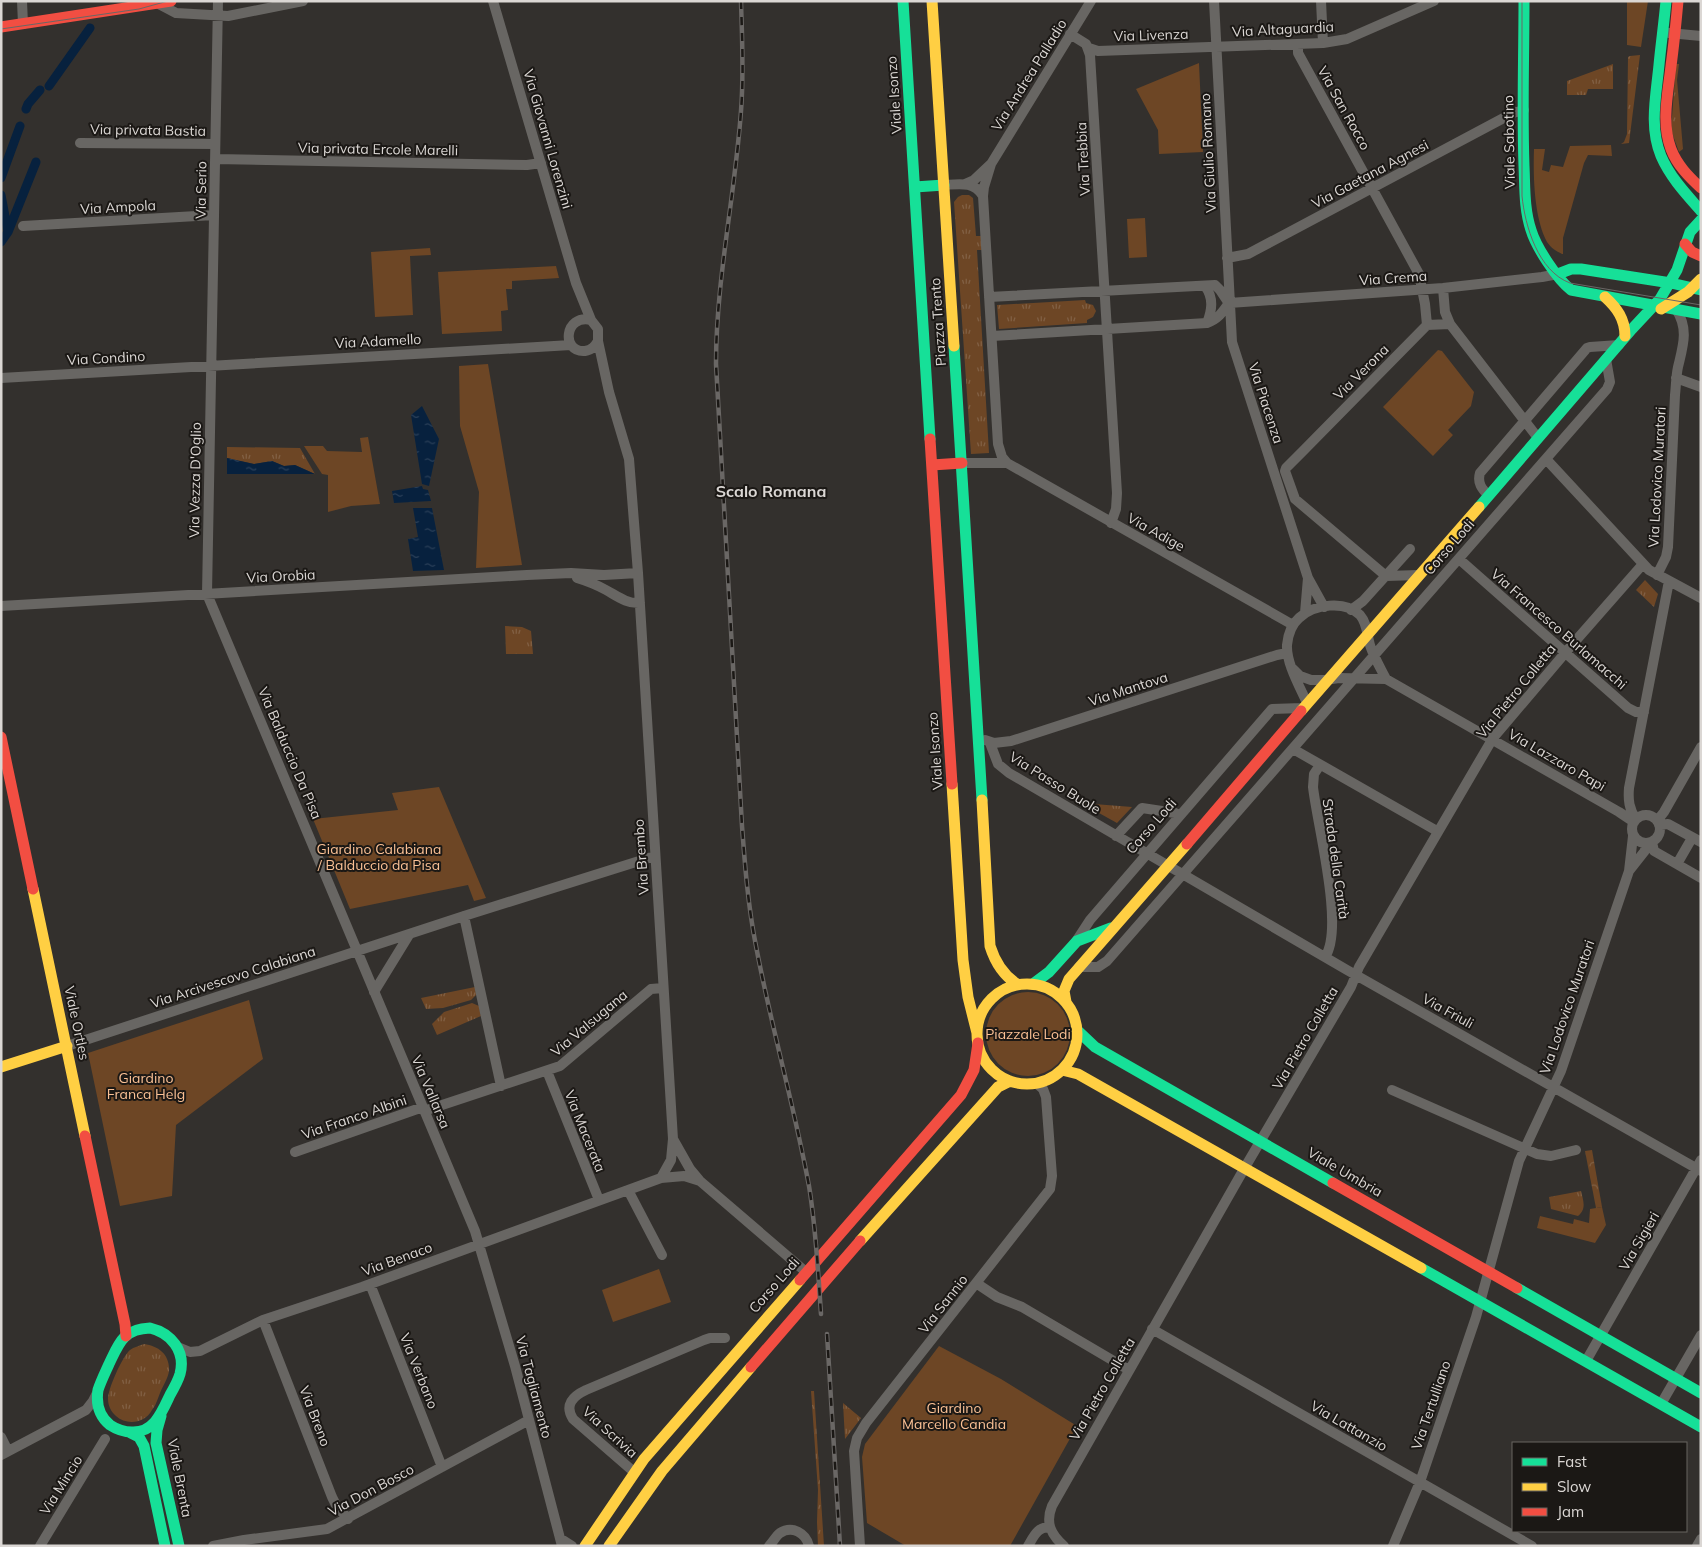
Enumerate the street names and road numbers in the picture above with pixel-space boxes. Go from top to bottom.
street label: Via Andrea Palladio [987,16,1071,134]
street label: Via Altaguardia [1232,17,1334,41]
street label: Via Livenza [1113,25,1189,45]
street label: Viale Isonzo [882,55,906,135]
street label: Via San Rocco [1314,63,1374,153]
street label: Via Giovanni Lorenzini [519,67,577,211]
street label: Via Giulio Romano [1196,93,1220,213]
street label: Viale Sabotino [1499,95,1519,189]
street label: Via privata Bastia [90,120,206,140]
street label: Via Trebbia [1072,122,1094,196]
street label: Via Gaetana Agnesi [1309,136,1431,212]
street label: Via privata Ercole Marelli [298,139,458,159]
street label: Via Serio [191,161,211,219]
street label: Via Ampola [80,196,156,218]
street label: Via Crema [1358,267,1428,289]
street label: Piazza Trento [926,277,950,367]
street label: Via Adamello [334,330,422,352]
street label: Via Verona [1329,340,1393,404]
street label: Via Condino [66,347,146,369]
street label: Via Piacenza [1244,360,1288,446]
street label: Via Lodovico Muratori [1644,406,1670,548]
street label: Via Vezza D'Oglio [185,422,205,538]
street label: Via Adige [1124,509,1188,555]
street label: Corso Lodi [1420,515,1478,579]
street label: Via Orobia [246,565,316,587]
street label: Via Francesco Burlamacchi [1487,565,1631,693]
street label: Via Pietro Colletta [1472,640,1560,742]
street label: Via Mantova [1086,668,1170,710]
street label: Via Balduccio Da Pisa [254,684,326,822]
street label: Viale Isonzo [923,711,947,791]
street label: Via Lazzaro Papi [1505,725,1609,795]
street label: Via Passo Buole [1006,748,1104,818]
street label: Corso Lodi [1122,794,1180,858]
street label: Strada della Carità [1319,798,1353,920]
street label: Via Brembo [629,818,653,896]
street label: Via Lodovico Muratori [1536,937,1598,1077]
street label: Via Arcivescovo Calabiana [148,942,318,1012]
street label: Via Pietro Colletta [1268,983,1342,1093]
street label: Viale Ortles [60,984,94,1062]
street label: Via Valsugana [547,986,631,1060]
street label: Via Friuli [1419,990,1477,1032]
street label: Via Vallarsa [407,1053,455,1131]
street label: Via Macerata [560,1087,610,1175]
street label: Via Franco Albini [299,1091,409,1143]
street label: Viale Umbria [1304,1143,1386,1201]
street label: Via Sigieri [1615,1208,1663,1274]
street label: Via Benaco [359,1238,435,1280]
street label: Corso Lodi [745,1253,803,1317]
street label: Via Sannio [914,1271,972,1337]
street label: Via Verbano [396,1331,442,1411]
street label: Via Tagliamento [512,1334,556,1440]
street label: Via Pietro Colletta [1065,1334,1139,1444]
street label: Via Tertulliano [1407,1358,1455,1452]
street label: Via Breno [295,1383,335,1449]
street label: Via Lattanzio [1307,1397,1391,1455]
street label: Via Scrivia [579,1402,641,1462]
street label: Viale Brenta [164,1437,196,1519]
street label: Via Mincio [36,1452,86,1518]
street label: Via Don Bosco [325,1460,417,1520]

